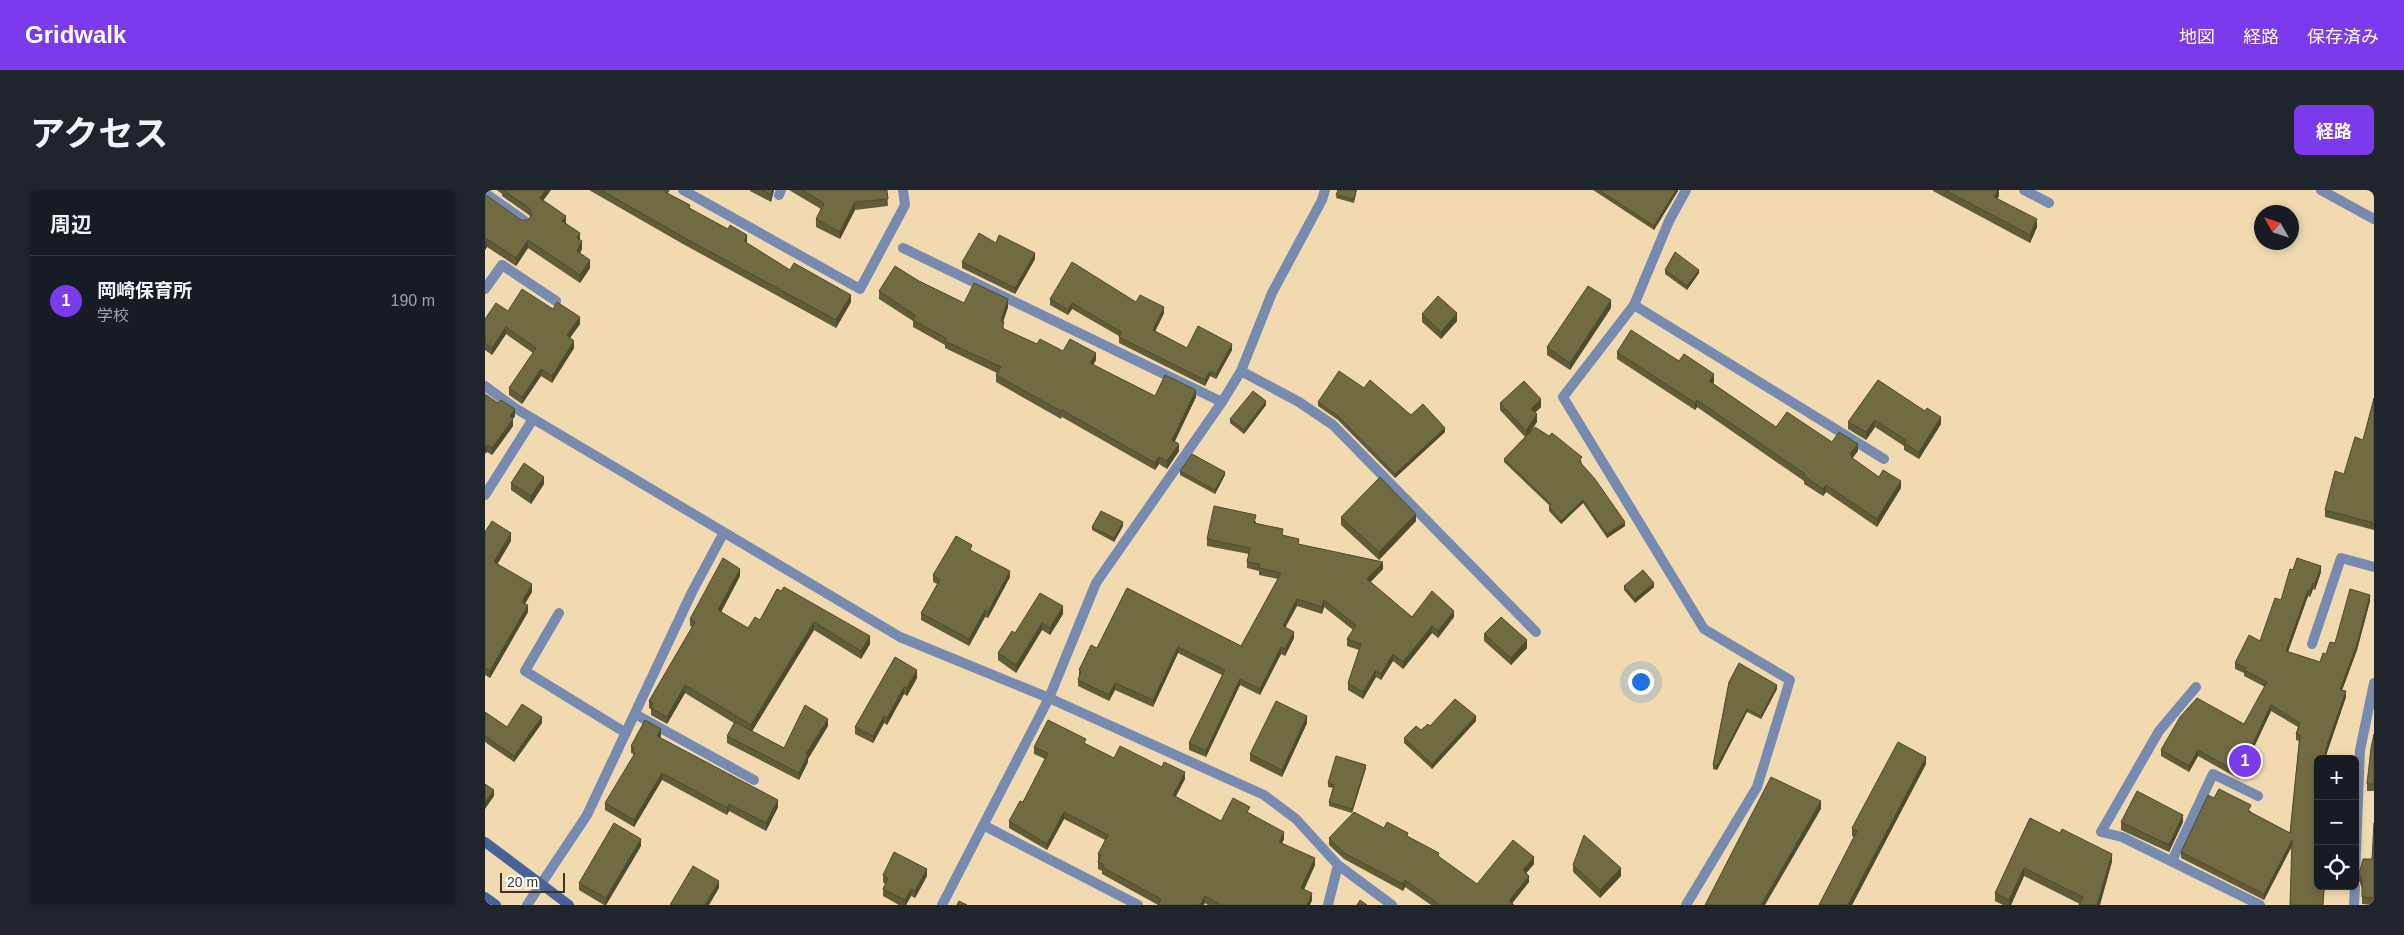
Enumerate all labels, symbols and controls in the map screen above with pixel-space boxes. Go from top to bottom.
text: Gridwalk [25,21,126,48]
text: 地図 [2179,27,2215,47]
text: 経路 [2243,27,2279,47]
text: 保存済み [2307,27,2379,47]
button: 経路 [2294,105,2374,155]
text: アクセス [30,114,168,153]
north arrow [2254,205,2299,250]
text: 周辺 [50,213,92,236]
text: 岡崎保育所 [97,280,192,301]
text: 1 [62,292,70,309]
text: 190 m [391,292,435,309]
text: 学校 [97,307,129,324]
your location [1628,669,1654,695]
pin: 1 [2229,742,2261,780]
map controls [2314,755,2359,890]
button: + [2314,755,2359,800]
button: − [2314,800,2359,845]
button: locate [2314,845,2359,890]
scale bar [500,870,565,893]
text: 20 m [507,874,538,890]

